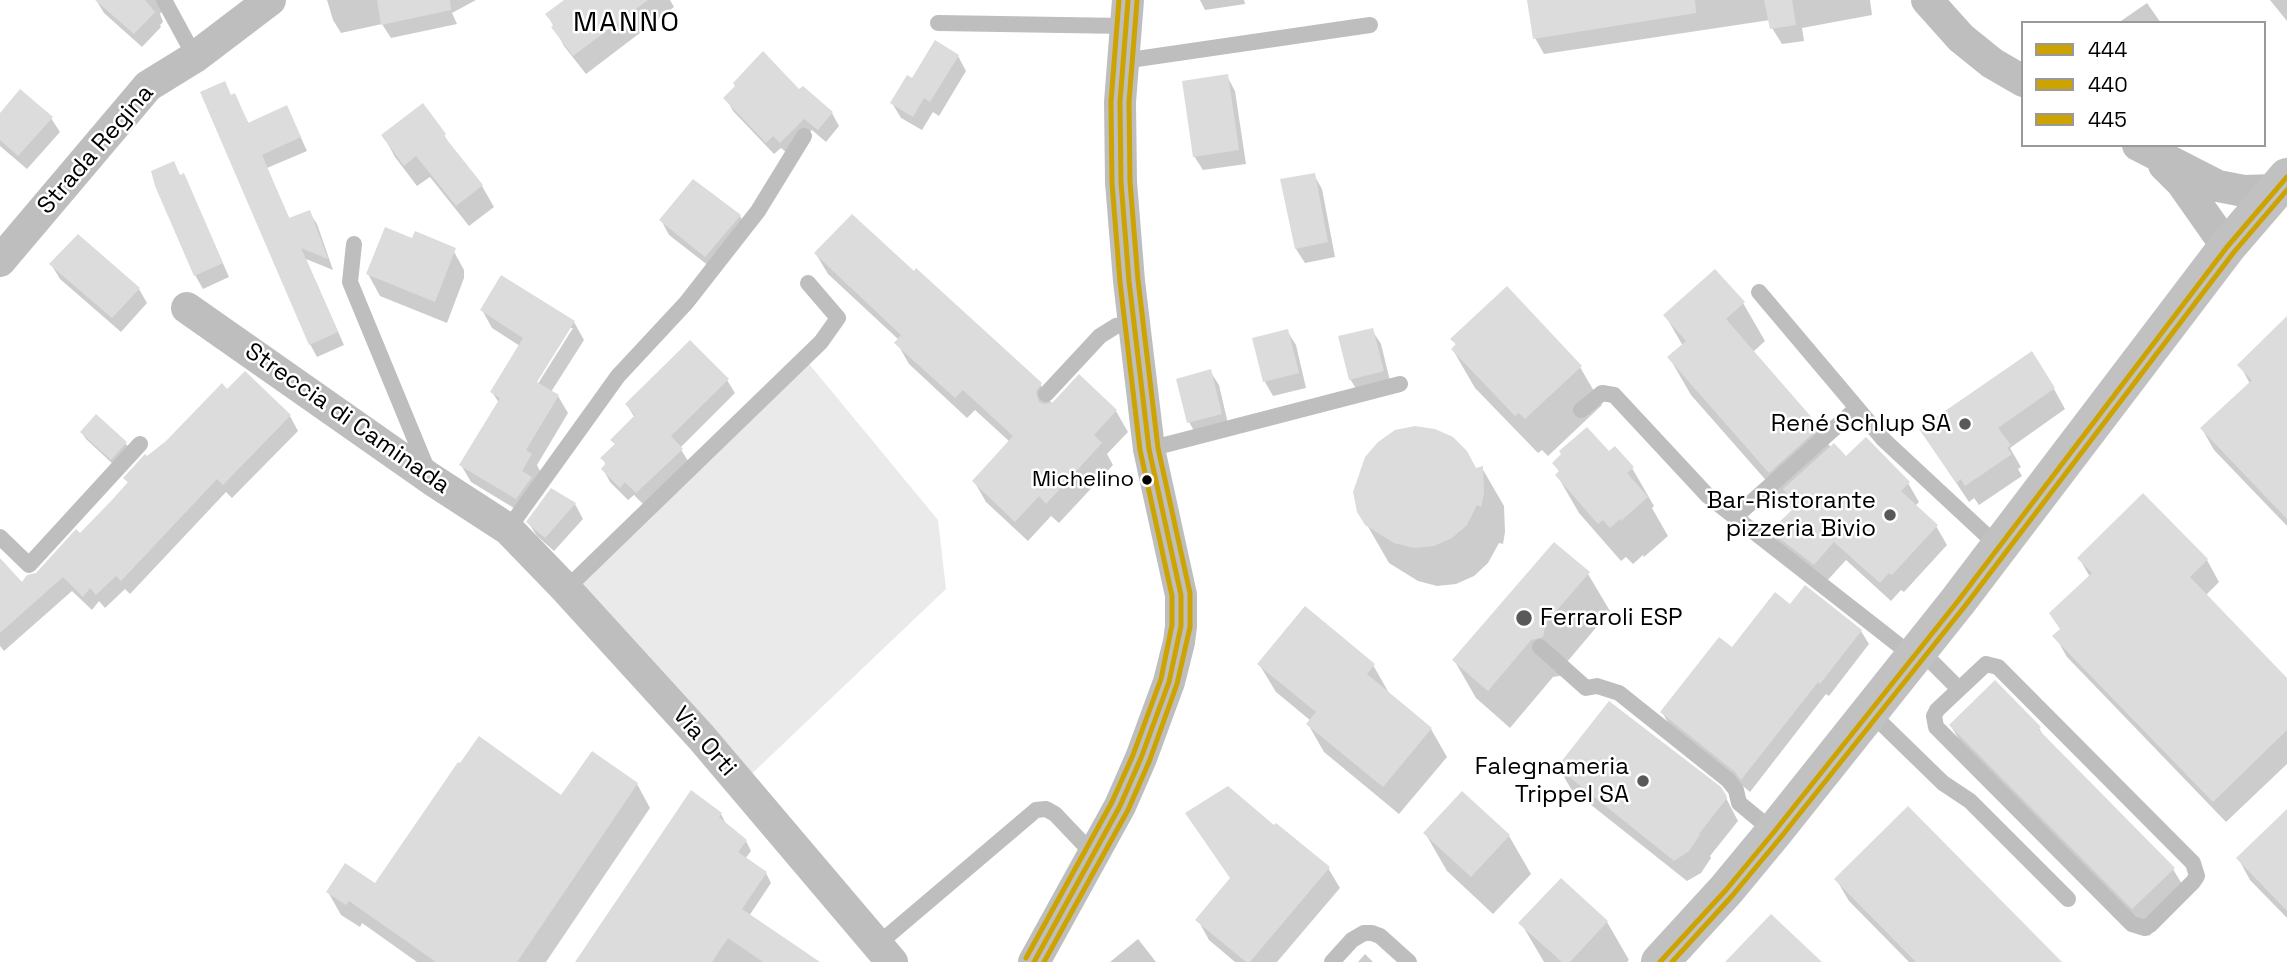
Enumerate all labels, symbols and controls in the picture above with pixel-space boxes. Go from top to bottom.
district label: MANNO [574,6,680,40]
legend [2021,21,2266,147]
text: 444 [2088,36,2127,63]
text: 440 [2088,71,2128,98]
street label: Strada Regina [32,79,160,221]
text: 445 [2088,106,2127,133]
street label: Streccia di Caminada [239,337,455,501]
place label: René Schlup SA [1771,410,1951,438]
marker: René Schlup SA [1957,416,1973,432]
place label: Michelino [1032,467,1134,493]
marker: Michelino [1140,473,1154,487]
place label: Bar-Ristorante pizzeria Bivio [1706,487,1876,543]
marker: Bar-Ristorante pizzeria Bivio [1882,507,1898,523]
place label: Ferraroli ESP [1540,604,1683,632]
marker: Ferraroli ESP [1514,608,1534,628]
street label: Via Orti [666,701,742,783]
place label: Falegnameria Trippel SA [1475,753,1629,809]
marker: Falegnameria Trippel SA [1635,773,1651,789]

